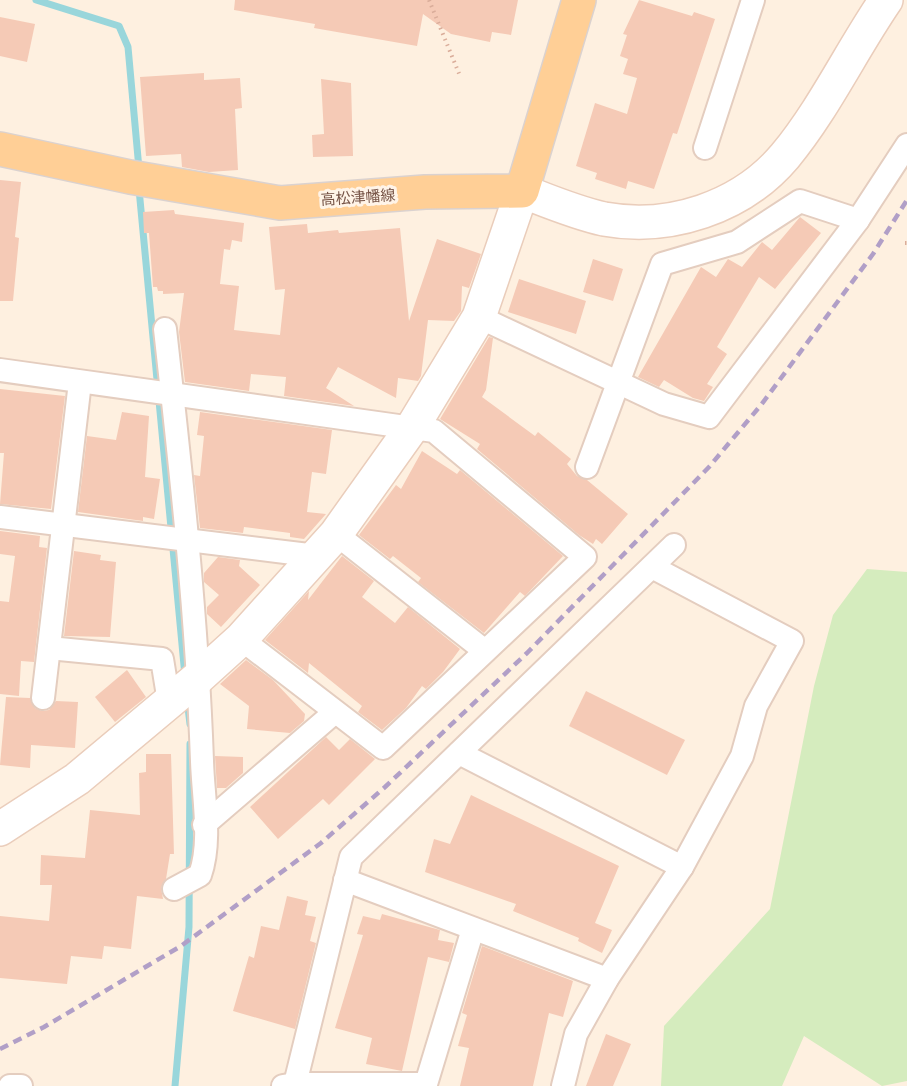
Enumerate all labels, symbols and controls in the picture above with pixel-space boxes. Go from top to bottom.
street label: 高松津幡線 [320,185,396,209]

